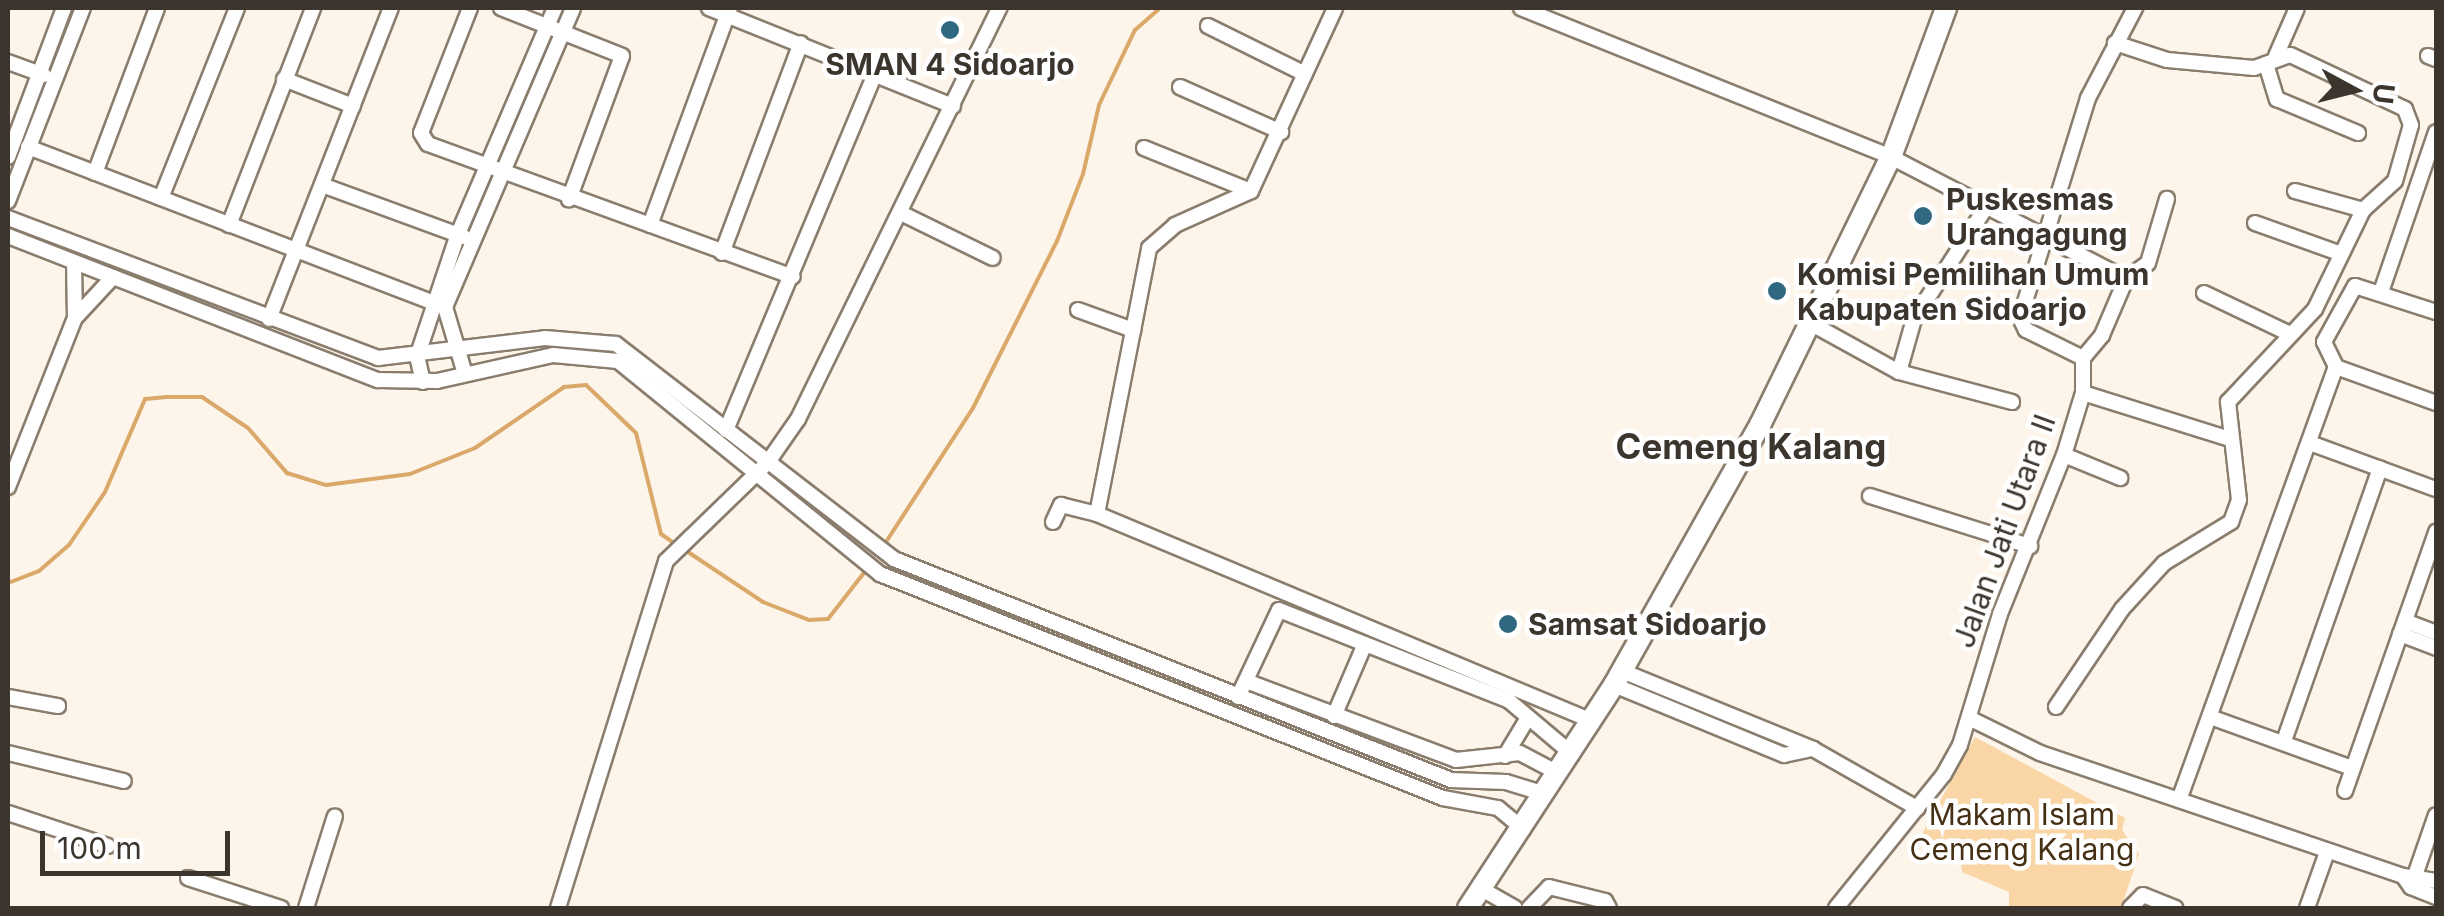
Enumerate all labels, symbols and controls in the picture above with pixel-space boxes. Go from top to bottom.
marker: SMAN 4 Sidoarjo [939,19,961,41]
north arrow [2304,40,2404,140]
place label: SMAN 4 Sidoarjo [825,46,1075,82]
text: U [2366,81,2402,106]
place label: Puskesmas Urangagung [1946,181,2127,252]
marker: Puskesmas Urangagung [1910,203,1936,229]
place label: Komisi Pemilihan Umum Kabupaten Sidoarjo [1797,256,2149,326]
marker: Komisi Pemilihan Umum Kabupaten Sidoarjo [1766,280,1788,302]
street label: Jalan Jati Utara II [1945,409,2063,653]
district label: Cemeng Kalang [1616,425,1886,467]
place label: Samsat Sidoarjo [1528,606,1767,642]
marker: Samsat Sidoarjo [1497,613,1519,635]
park label: Makam Islam Cemeng Kalang [1910,796,2134,866]
scale bar [45,811,235,873]
text: 100 m [57,830,142,866]

